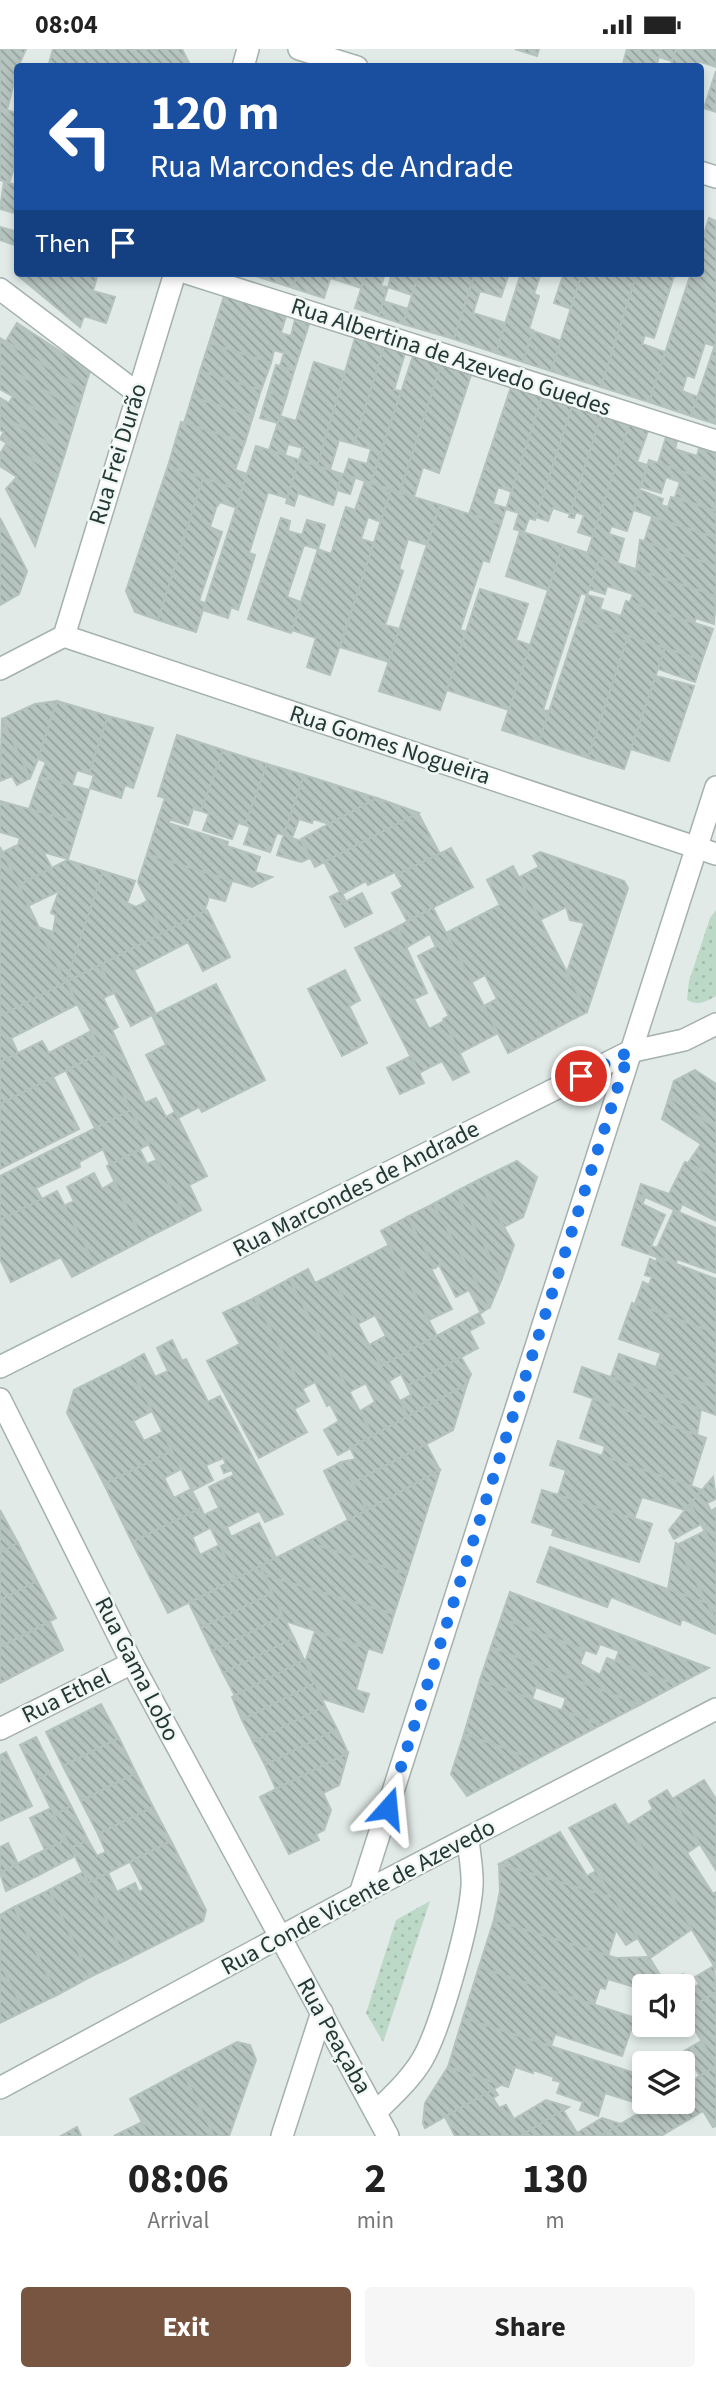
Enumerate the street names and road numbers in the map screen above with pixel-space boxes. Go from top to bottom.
street label: Rua Albertina de Azevedo Guedes [287,289,615,425]
street label: Rua Frei Durão [80,379,156,529]
street label: Rua Gomes Nogueira [285,696,495,794]
street label: Rua Marcondes de Andrade [227,1112,485,1266]
street label: Rua Gama Lobo [86,1591,188,1747]
street label: Rua Ethel [16,1659,116,1733]
street label: Rua Conde Vicente de Azevedo [215,1810,501,1984]
street label: Rua Peaçaba [288,1971,380,2101]

